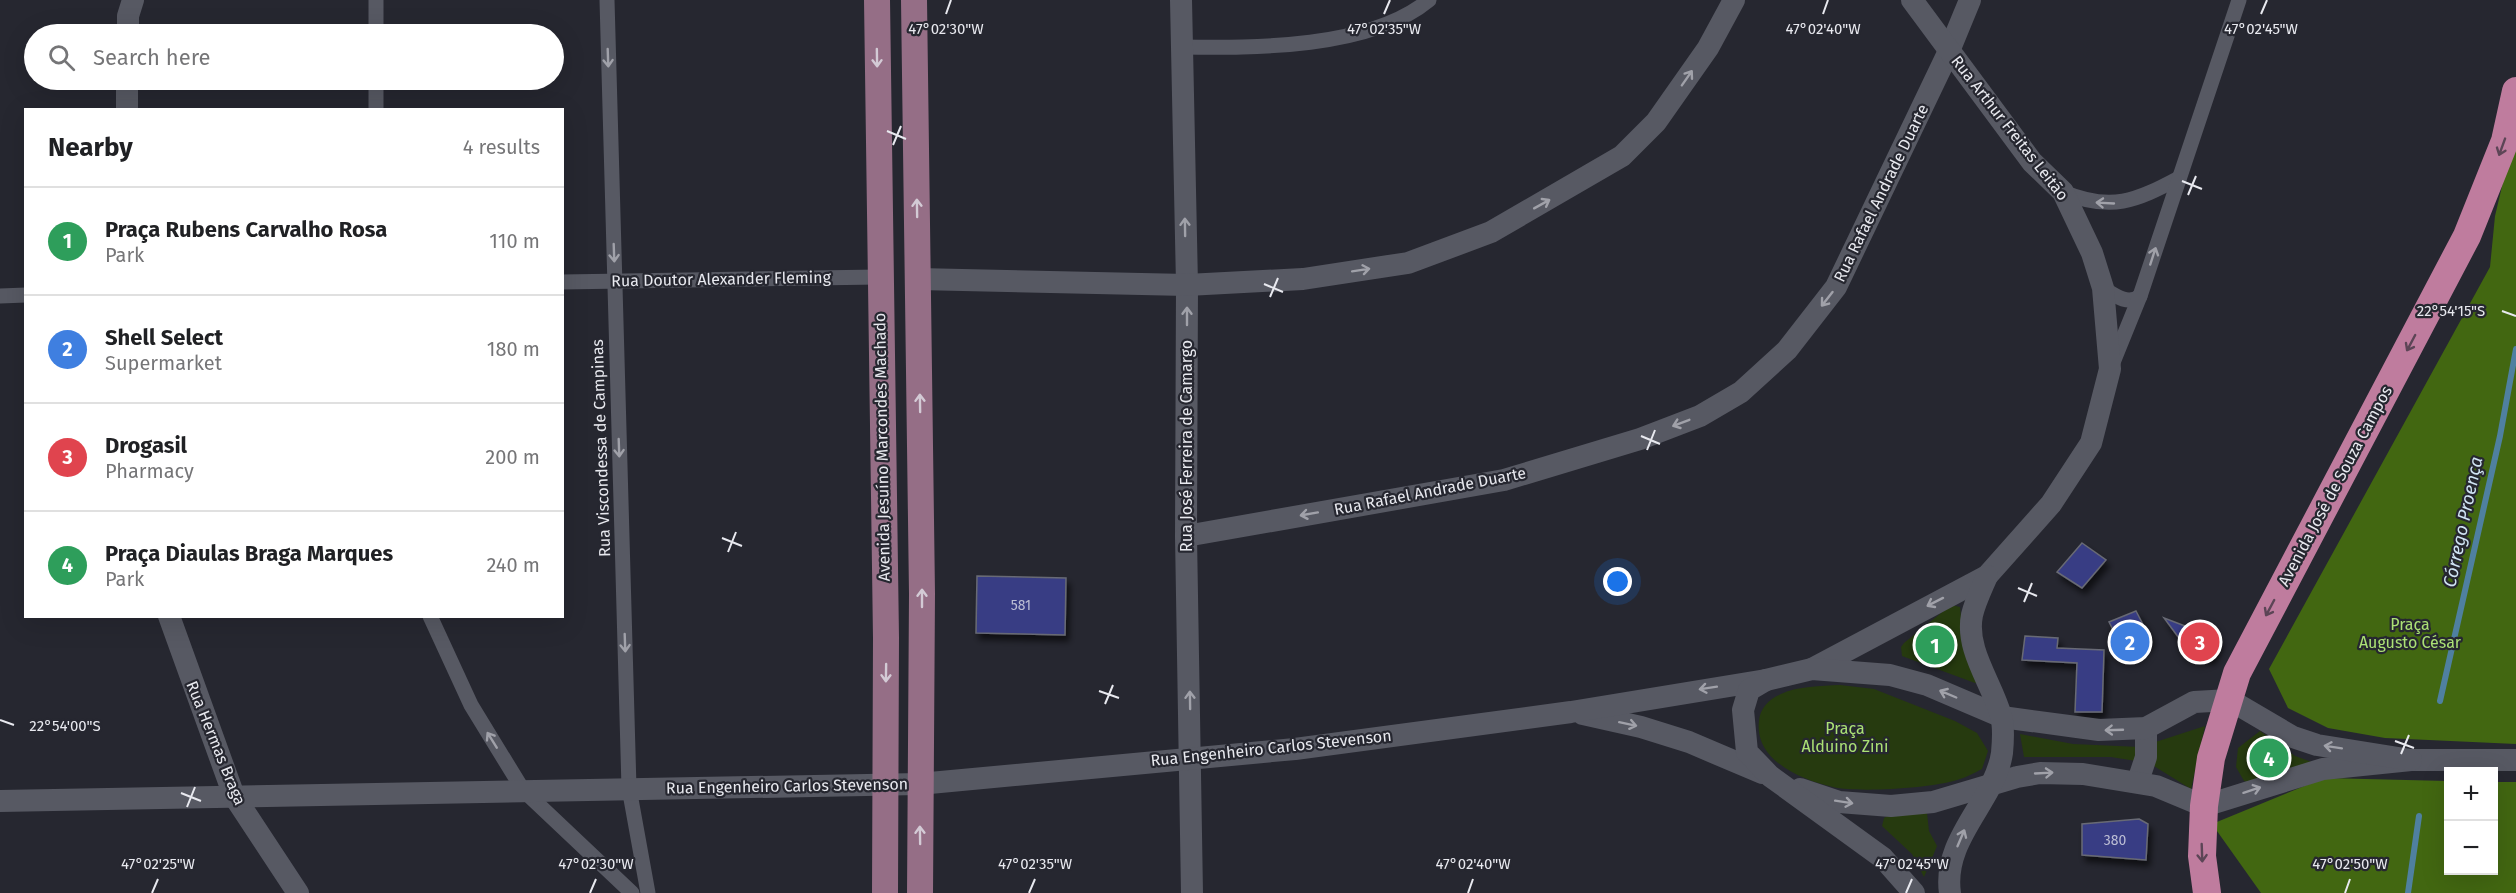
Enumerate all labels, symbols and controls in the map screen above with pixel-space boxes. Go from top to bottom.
text: 47°02'30"W [908,20,984,38]
text: 47°02'35"W [1347,20,1422,38]
text: 47°02'40"W [1785,20,1861,38]
text: 47°02'45"W [2224,20,2299,38]
search box [24,24,564,90]
icon: search [45,41,78,74]
text: Search here [93,44,211,71]
one-way arrow [603,48,614,68]
one-way arrow [871,48,883,68]
street label: Rua Arthur Freitas Leitão [1947,52,2073,204]
one-way arrow [1681,70,1693,86]
street label: Rua Rafael Andrade Duarte [1830,101,1932,285]
text: Nearby [48,132,133,163]
text: 4 results [463,135,540,159]
one-way arrow [2495,137,2506,156]
one-way arrow [1533,197,1550,209]
one-way arrow [2096,197,2116,208]
one-way arrow [911,198,923,218]
text: Praça Rubens Carvalho Rosa [105,216,387,243]
one-way arrow [1180,217,1191,237]
text: 1 [63,229,72,253]
text: 110 m [489,229,540,253]
text: Park [105,243,144,267]
one-way arrow [608,243,619,263]
one-way arrow [2149,247,2160,266]
one-way arrow [1350,264,1370,275]
street label: Rua Doutor Alexander Fleming [611,268,832,290]
one-way arrow [1821,290,1834,306]
text: 22°54'15"S [2417,302,2485,320]
one-way arrow [1181,307,1192,327]
street label: Avenida Jesuíno Marcondes Machado [870,313,894,581]
text: Shell Select [105,324,223,351]
one-way arrow [2405,333,2416,351]
text: 2 [62,337,73,361]
text: 180 m [487,337,540,361]
street label: Rua Viscondessa de Campinas [588,339,614,557]
street label: Rua José Ferreira de Camargo [1177,340,1196,552]
text: Supermarket [105,351,222,375]
street label: Avenida José de Souza Campos [2274,383,2396,589]
one-way arrow [914,393,926,413]
one-way arrow [1673,419,1691,430]
text: Drogasil [105,432,187,459]
one-way arrow [613,438,625,458]
text: 3 [62,445,73,469]
text: 200 m [485,445,540,469]
water label: Córrego Proença [2438,455,2488,589]
text: Pharmacy [105,459,194,483]
street label: Rua Rafael Andrade Duarte [1332,463,1528,519]
one-way arrow [1300,509,1320,520]
text: Praça Diaulas Braga Marques [105,540,393,567]
text: 4 [62,553,73,577]
text: 240 m [486,553,540,577]
text: Park [105,567,144,591]
your location [1603,567,1632,596]
one-way arrow [916,588,928,608]
house number: 581 [1011,597,1031,614]
one-way arrow [1926,597,1944,609]
one-way arrow [2264,599,2276,617]
park label: Praça Augusto César [2359,615,2462,652]
pin: 2 [2110,620,2150,664]
pin: 3 [2180,620,2220,664]
pin: 1 [1916,622,1954,668]
one-way arrow [619,633,630,653]
one-way arrow [880,663,891,683]
street label: Rua Hermas Braga [182,678,250,808]
one-way arrow [1698,683,1718,694]
one-way arrow [1939,688,1957,699]
one-way arrow [1184,691,1195,711]
text: 22°54'00"S [29,717,101,735]
one-way arrow [1618,719,1637,730]
park label: Praça Alduino Zini [1802,719,1888,756]
one-way arrow [2105,724,2125,735]
street label: Rua Engenheiro Carlos Stevenson [1150,726,1392,770]
one-way arrow [486,732,498,749]
pin: 4 [2250,736,2288,780]
one-way arrow [2324,742,2343,753]
map controls [2444,767,2498,875]
button: + [2444,767,2498,821]
one-way arrow [2033,768,2053,779]
street label: Rua Engenheiro Carlos Stevenson [666,774,908,798]
one-way arrow [2242,783,2261,794]
one-way arrow [1834,796,1854,807]
button: − [2444,821,2498,875]
one-way arrow [914,825,926,845]
one-way arrow [1956,830,1967,848]
house number: 380 [2104,832,2126,849]
one-way arrow [2197,843,2208,863]
text: 47°02'25"W [121,855,196,873]
text: 47°02'30"W [558,855,634,873]
text: 47°02'35"W [998,855,1073,873]
text: 47°02'40"W [1435,855,1511,873]
text: 47°02'45"W [1875,855,1950,873]
text: 47°02'50"W [2312,855,2388,873]

